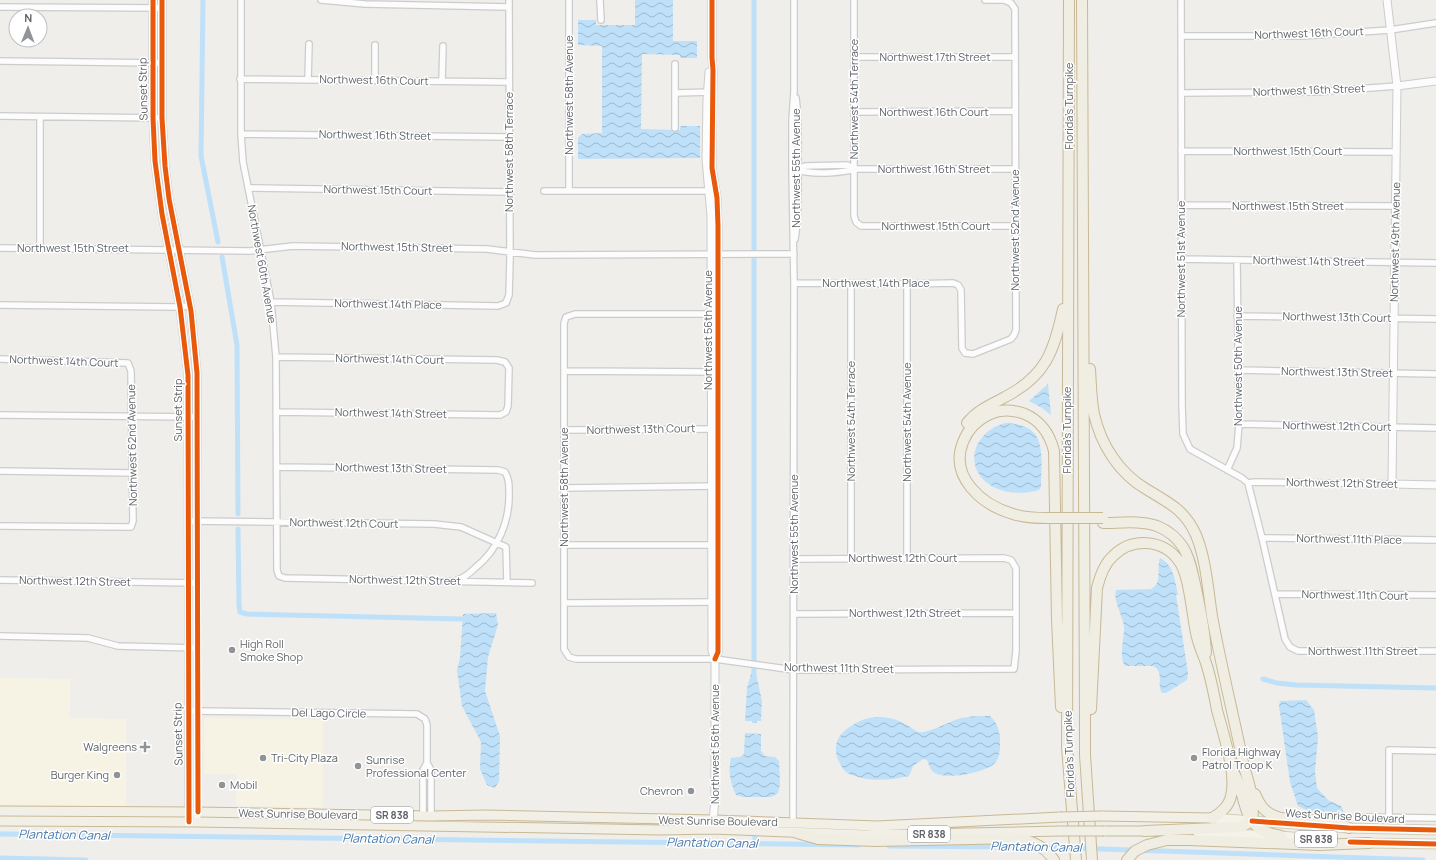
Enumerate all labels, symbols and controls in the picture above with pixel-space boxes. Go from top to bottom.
north arrow [8,8,48,48]
text: N [24,10,32,25]
street label: Northwest 16th Court [1254,23,1364,42]
street label: Northwest 58th Avenue [561,35,576,155]
street label: Northwest 54th Terrace [846,38,861,159]
street label: Northwest 17th Street [879,49,991,64]
street label: Sunset Strip [134,57,151,121]
street label: Florida's Turnpike [1061,62,1076,149]
street label: Northwest 16th Court [319,71,429,88]
street label: Northwest 16th Street [1252,80,1365,99]
street label: Northwest 58th Terrace [501,91,516,212]
street label: Northwest 16th Court [879,104,989,119]
street label: Northwest 55th Avenue [788,108,803,228]
street label: Northwest 16th Street [319,126,431,143]
street label: Northwest 15th Court [1233,143,1343,158]
street label: Northwest 16th Street [878,161,990,176]
street label: Northwest 52nd Avenue [1007,169,1022,291]
street label: Northwest 15th Court [323,181,433,198]
street label: Northwest 49th Avenue [1386,181,1403,302]
street label: Northwest 15th Street [1232,198,1344,213]
street label: Northwest 51st Avenue [1173,200,1188,317]
street label: Northwest 60th Avenue [245,203,280,325]
street label: Northwest 15th Court [881,218,991,233]
street label: Northwest 15th Street [341,238,453,255]
street label: Northwest 15th Street [17,240,129,255]
street label: Northwest 14th Street [1253,252,1365,269]
street label: Northwest 56th Avenue [700,269,715,390]
street label: Northwest 14th Place [822,275,930,290]
street label: Northwest 14th Place [334,295,442,312]
street label: Northwest 50th Avenue [1230,306,1245,426]
street label: Northwest 13th Court [1282,308,1392,325]
street label: Northwest 14th Court [335,350,445,367]
street label: Northwest 14th Court [9,351,119,370]
street label: Northwest 54th Terrace [843,360,858,481]
street label: Northwest 54th Avenue [899,362,914,482]
street label: Northwest 13th Street [1281,363,1393,380]
street label: Sunset Strip [170,378,185,441]
street label: Northwest 62nd Avenue [123,383,140,506]
street label: Florida's Turnpike [1059,386,1074,473]
street label: Northwest 14th Street [335,404,447,421]
street label: Northwest 12th Court [1282,417,1392,434]
street label: Northwest 13th Court [586,420,696,437]
street label: Northwest 58th Avenue [556,427,571,547]
street label: Northwest 13th Street [335,459,447,476]
street label: Northwest 55th Avenue [786,474,801,594]
street label: Northwest 12th Street [1286,474,1398,491]
street label: Northwest 12th Court [289,514,399,531]
street label: Northwest 11th Place [1296,530,1402,547]
street label: Northwest 12th Court [849,550,957,565]
street label: Northwest 12th Street [349,571,461,588]
street label: Northwest 12th Street [19,572,131,589]
street label: Northwest 11th Court [1301,586,1409,603]
street label: Northwest 12th Street [849,605,961,620]
place label: High Roll Smoke Shop [240,636,303,664]
street label: Northwest 11th Street [1308,643,1418,658]
marker: High Roll Smoke Shop [227,645,237,655]
street label: Northwest 11th Street [784,659,894,676]
street label: Northwest 56th Avenue [707,683,722,804]
street label: Sunset Strip [169,702,186,766]
street label: Del Lago Circle [292,704,367,721]
street label: Florida's Turnpike [1059,710,1078,798]
place label: Walgreens [83,739,137,754]
marker: Walgreens [140,742,150,752]
place label: Florida Highway Patrol Troop K [1202,744,1281,772]
place label: Tri-City Plaza [271,750,338,765]
place label: Sunrise Professional Center [366,752,466,780]
marker: Tri-City Plaza [258,753,268,763]
marker: Florida Highway Patrol Troop K [1189,753,1199,763]
marker: Sunrise Professional Center [353,761,363,771]
place label: Burger King [51,767,109,782]
marker: Burger King [112,770,122,780]
place label: Mobil [230,777,257,792]
marker: Mobil [217,780,227,790]
place label: Chevron [640,783,683,798]
marker: Chevron [686,786,696,796]
street label: West Sunrise Boulevard [238,805,358,822]
street label: West Sunrise Boulevard [1285,805,1405,826]
road number: SR 838 [371,807,413,823]
street label: West Sunrise Boulevard [658,812,778,829]
water label: Plantation Canal [18,825,112,844]
road number: SR 838 [908,826,950,842]
water label: Plantation Canal [342,829,436,848]
road number: SR 838 [1295,831,1337,847]
water label: Plantation Canal [666,833,760,852]
water label: Plantation Canal [990,837,1084,856]

